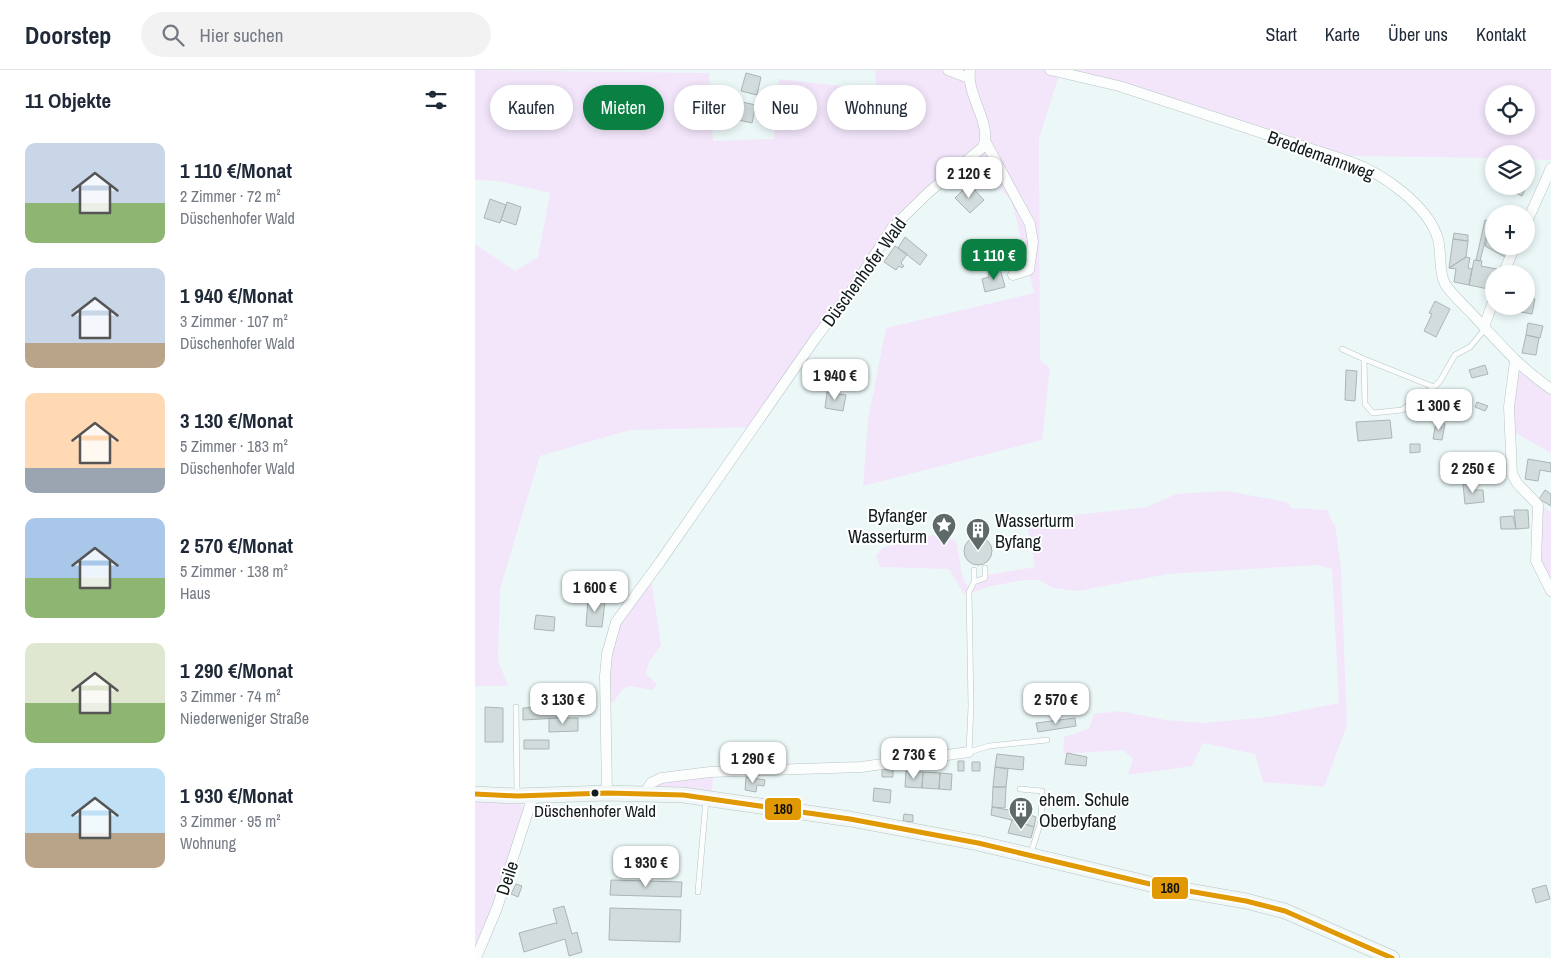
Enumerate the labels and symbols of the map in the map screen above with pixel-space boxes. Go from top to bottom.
street label: Breddemannweg [1264,124,1378,186]
pin: 2 120 € [923,156,1015,199]
street label: Düschenhofer Wald [816,212,912,332]
pin: 1 110 € [948,238,1040,281]
pin: 1 940 € [789,358,881,401]
pin: 1 300 € [1393,388,1485,431]
pin: 2 250 € [1427,452,1519,494]
place label: Byfanger Wasserturm [848,503,927,549]
place label: Wasserturm Byfang [995,508,1074,554]
place icon: Byfanger Wasserturm [931,512,957,546]
building icon: Wasserturm Byfang [965,517,991,551]
pin: 1 600 € [549,570,641,613]
pin: 3 130 € [517,682,609,725]
pin: 2 570 € [1010,682,1102,725]
pin: 2 730 € [868,738,960,780]
pin: 1 290 € [707,742,799,784]
place label: ehem. Schule Oberbyfang [1039,787,1129,833]
marker: Düschenhofer Wald [590,788,600,798]
building icon: ehem. Schule Oberbyfang [1008,796,1034,830]
line badge: 180 [764,797,802,821]
place label: Düschenhofer Wald [534,799,656,822]
text: 180 [773,800,793,818]
pin: 1 930 € [600,846,692,888]
street label: Deile [490,858,524,898]
line badge: 180 [1151,876,1189,900]
text: 180 [1160,879,1180,897]

